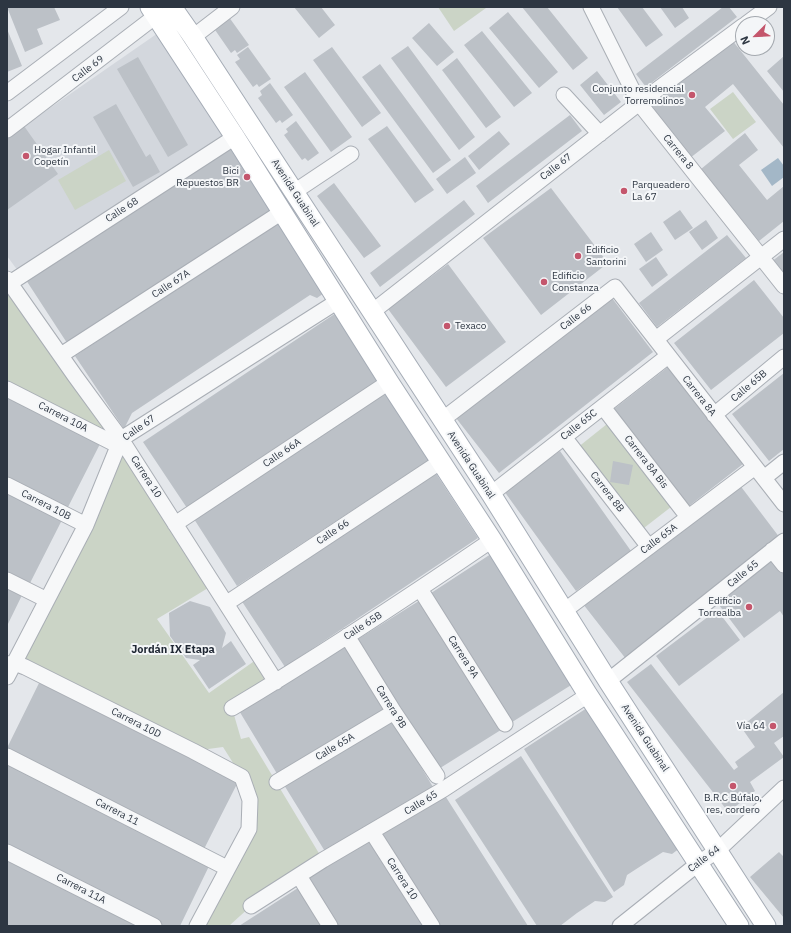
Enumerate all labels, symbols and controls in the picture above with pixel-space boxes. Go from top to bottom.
north arrow [735,16,775,56]
text: N [737,34,753,47]
street label: Calle 69 [70,53,106,85]
place label: Conjunto residencial Torremolinos [592,83,684,106]
marker: Conjunto residencial Torremolinos [687,90,697,100]
street label: Carrera 8 [660,132,696,172]
place label: Hogar Infantil Copetín [34,144,96,168]
marker: Hogar Infantil Copetín [21,151,31,161]
street label: Calle 67 [538,151,574,183]
street label: Avenida Guabinal [269,157,321,229]
place label: Bici Repuestos BR [176,165,239,188]
marker: Bici Repuestos BR [242,172,252,182]
place label: Parqueadero La 67 [632,179,690,202]
marker: Parqueadero La 67 [619,186,629,196]
street label: Calle 68 [103,195,141,225]
place label: Edificio Santorini [586,244,626,268]
marker: Edificio Santorini [573,251,583,261]
street label: Calle 67A [150,267,192,301]
place label: Edificio Constanza [552,270,599,294]
marker: Edificio Constanza [539,277,549,287]
street label: Calle 66 [558,301,594,333]
place label: Texaco [455,320,486,332]
marker: Texaco [442,321,452,331]
street label: Calle 65B [729,367,769,405]
street label: Carrera 8A [679,373,719,419]
street label: Carrera 10A [36,399,90,435]
street label: Calle 65C [558,407,600,443]
street label: Calle 67 [120,413,158,443]
street label: Avenida Guabinal [445,429,497,501]
street label: Carrera 8A Bis [621,433,671,491]
street label: Calle 66A [261,436,303,470]
street label: Carrera 10 [128,454,164,500]
street label: Carrera 8B [587,469,627,515]
street label: Carrera 10B [19,487,73,523]
street label: Calle 66 [314,517,352,547]
street label: Calle 65A [638,521,680,557]
street label: Calle 65 [725,558,761,590]
place label: Edificio Torrealba [698,595,741,618]
marker: Edificio Torrealba [744,602,754,612]
street label: Calle 65B [342,609,384,643]
street label: Carrera 9A [445,633,481,681]
district label: Jordán IX Etapa [131,643,215,657]
street label: Carrera 9B [373,683,409,731]
street label: Avenida Guabinal [619,702,671,774]
street label: Carrera 10D [109,705,163,741]
place label: Vía 64 [737,720,765,732]
marker: Vía 64 [768,721,778,731]
street label: Calle 65A [313,731,357,763]
marker: B.R.C Búfalo, res, cordero [728,781,738,791]
street label: Calle 65 [402,788,440,818]
place label: B.R.C Búfalo, res, cordero [704,792,762,816]
street label: Carrera 11 [93,796,141,828]
street label: Calle 64 [686,843,722,875]
street label: Carrera 10 [384,856,420,902]
street label: Carrera 11A [54,871,108,907]

